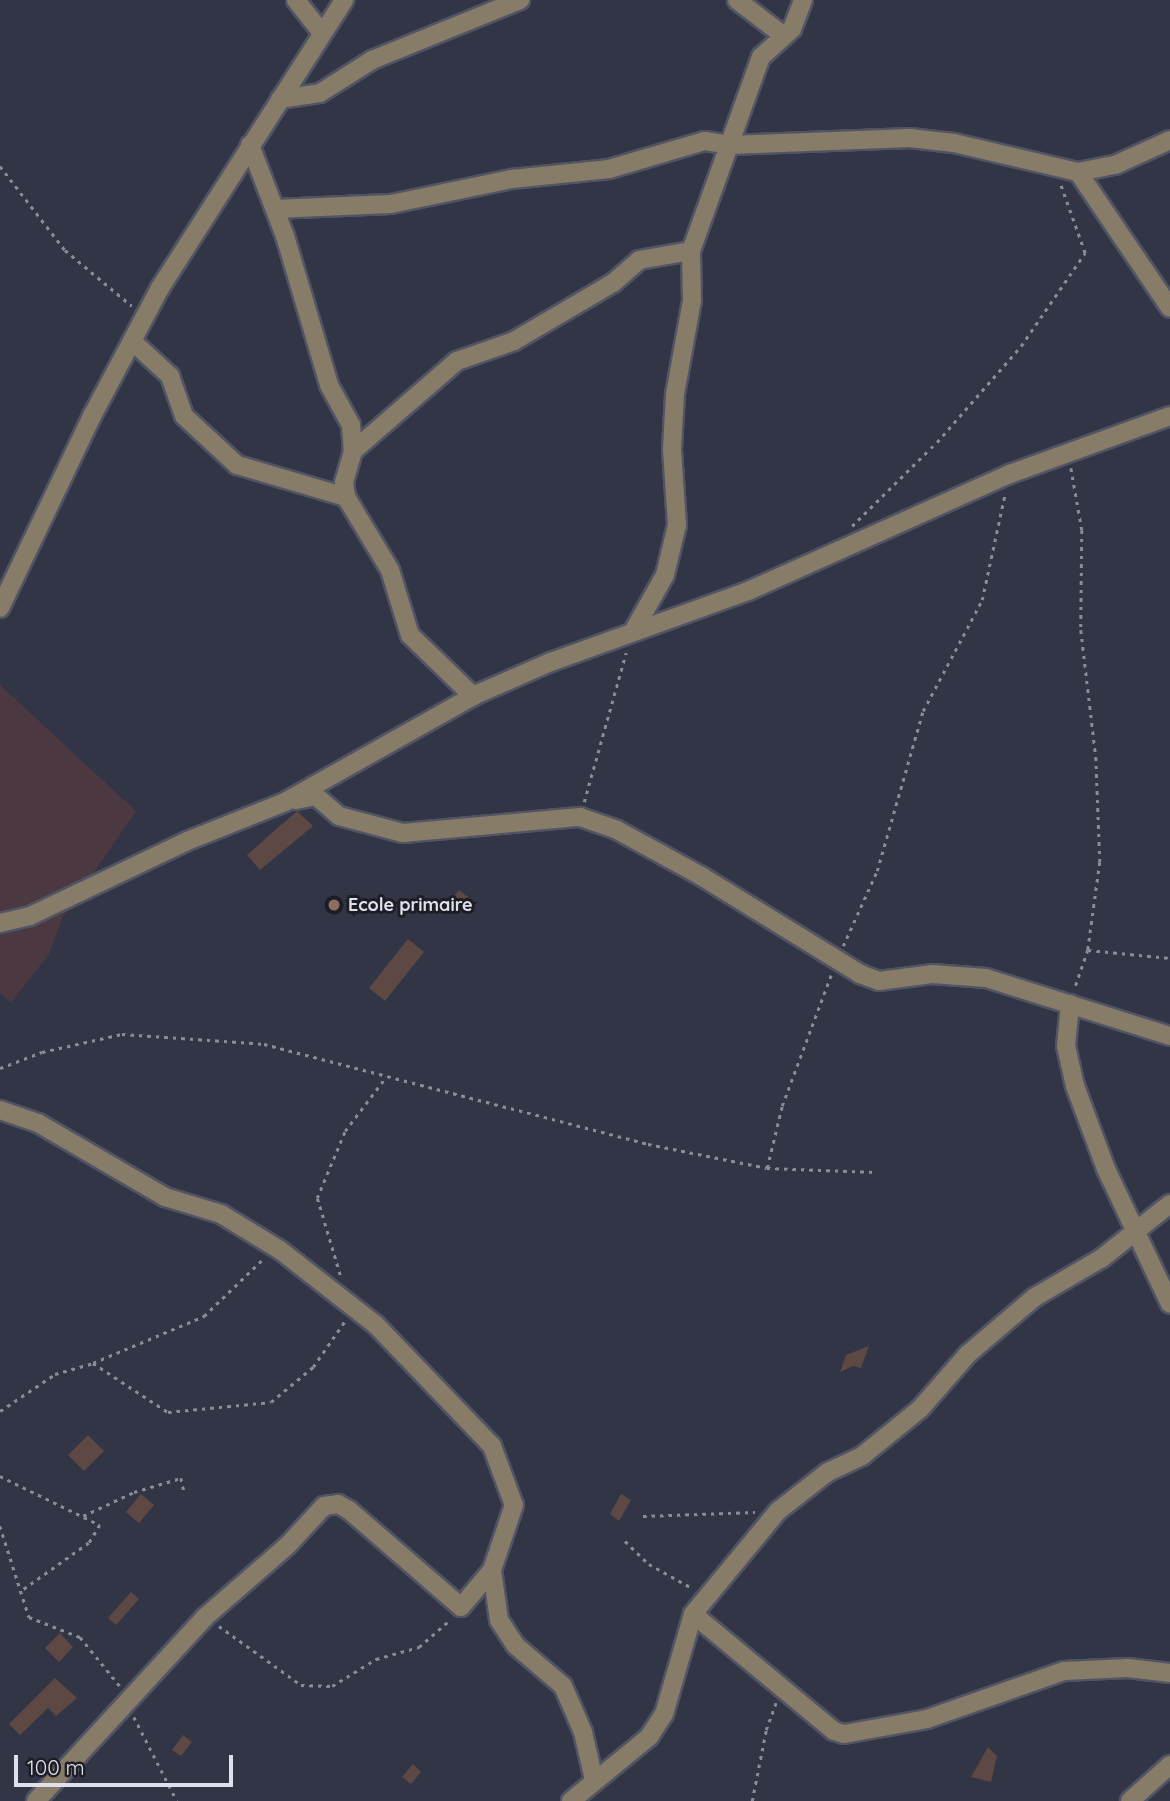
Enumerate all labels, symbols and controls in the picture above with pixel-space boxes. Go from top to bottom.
place label: Ecole primaire [348,894,473,916]
marker: Ecole primaire [326,897,342,913]
scale bar [18,1742,236,1786]
text: 100 m [27,1754,85,1780]

